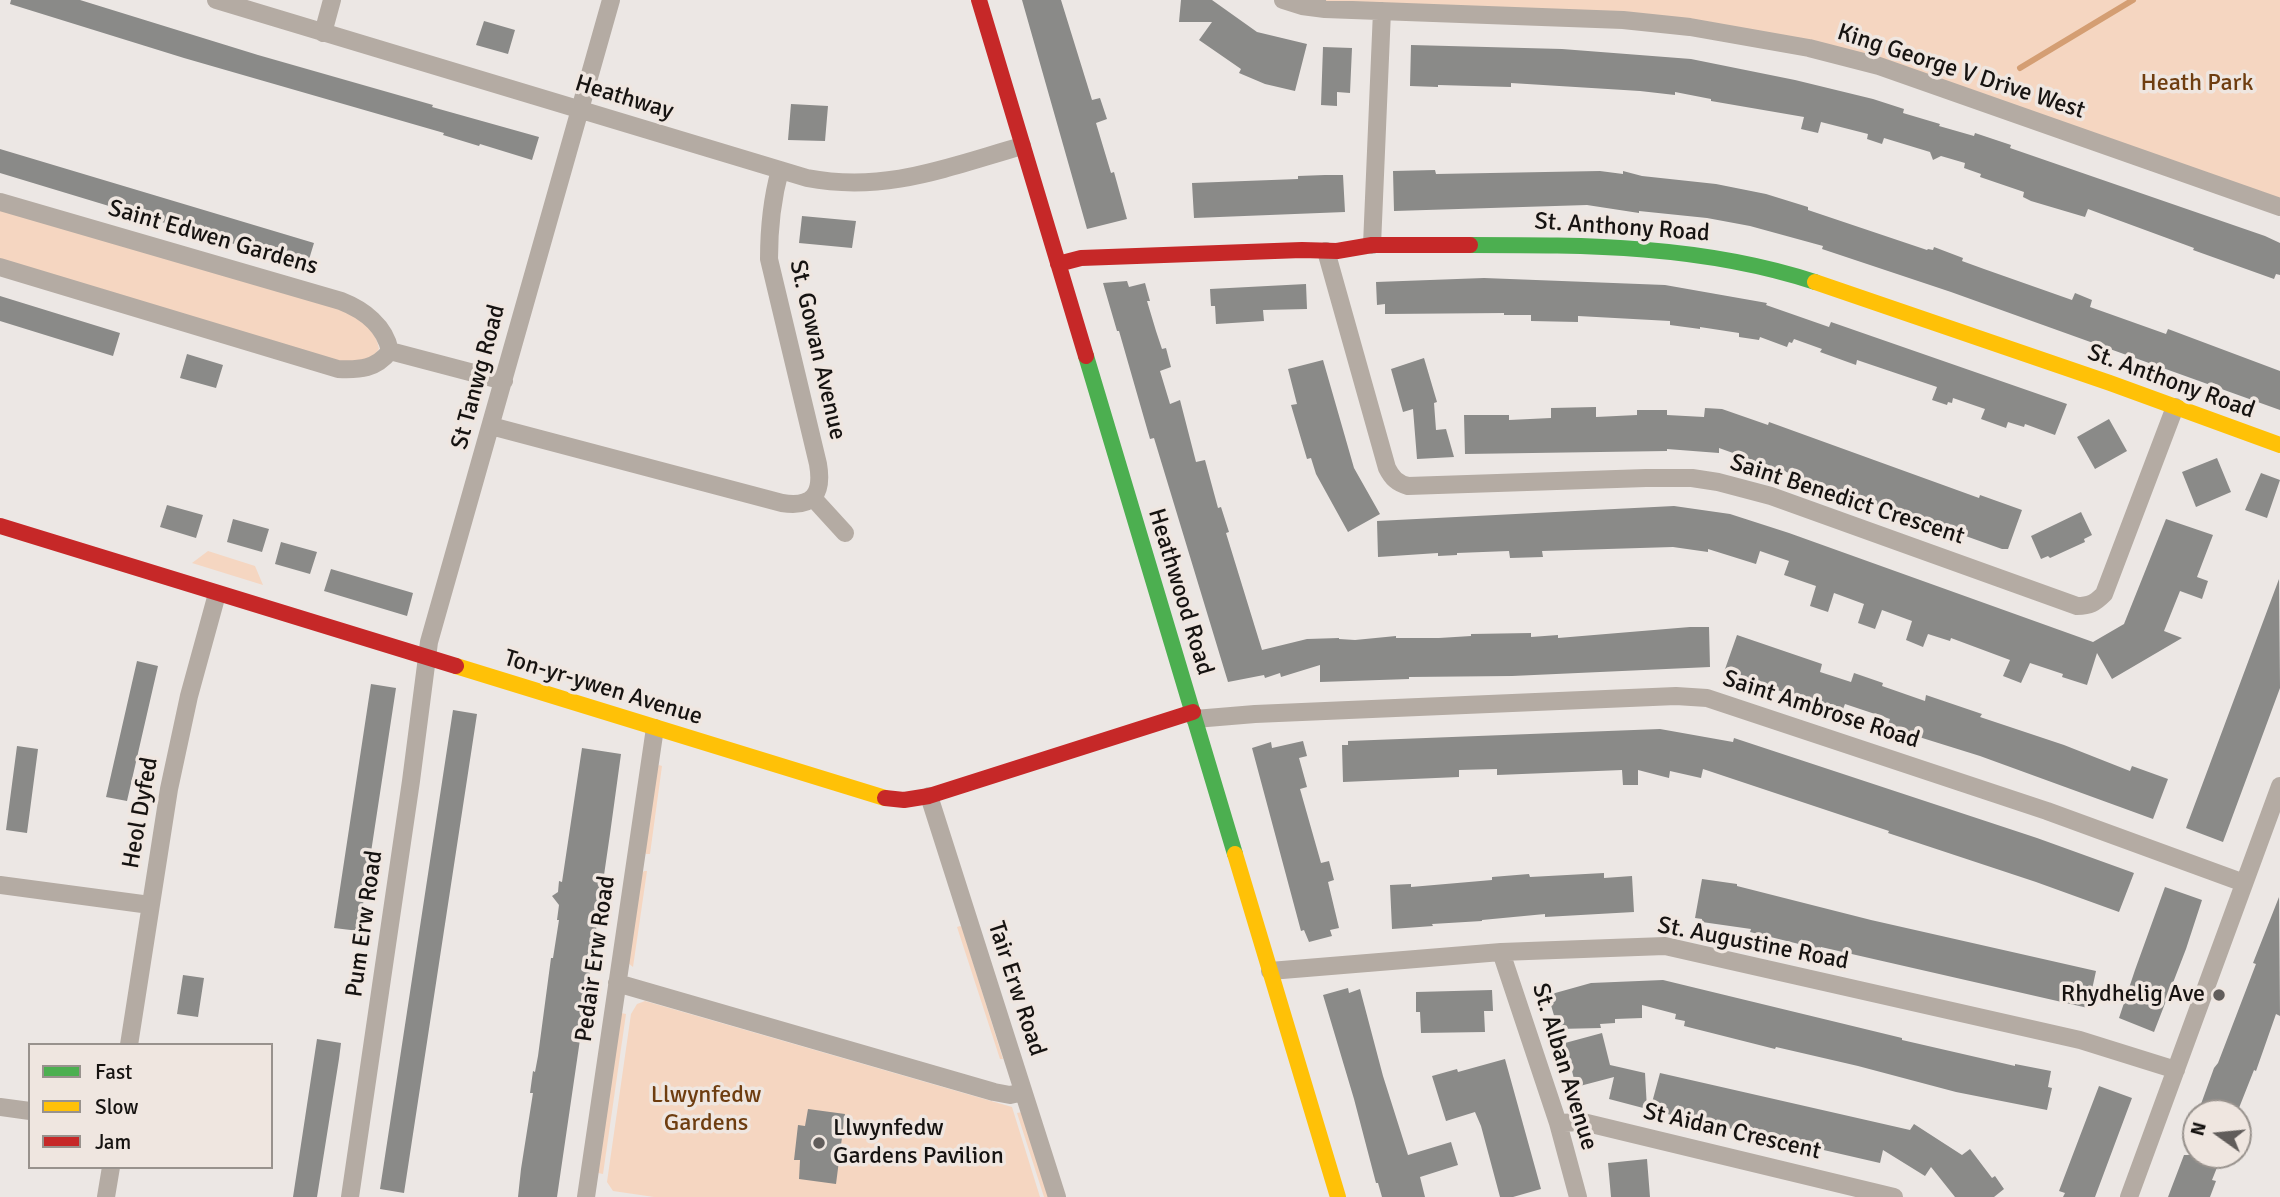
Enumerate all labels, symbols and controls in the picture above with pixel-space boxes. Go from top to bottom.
street label: King George V Drive West [1834,18,2088,126]
street label: Heathway [571,69,677,127]
park label: Heath Park [2141,70,2253,98]
street label: Saint Edwen Gardens [105,194,321,282]
street label: St. Anthony Road [1533,208,1711,248]
street label: St. Gowan Avenue [782,257,852,443]
street label: St Tanwg Road [446,301,512,453]
street label: St. Anthony Road [2084,338,2258,426]
street label: Saint Benedict Crescent [1726,448,1968,552]
street label: Heathwood Road [1141,505,1219,679]
street label: Ton-yr-ywen Avenue [500,644,706,732]
street label: Saint Ambrose Road [1719,665,1923,755]
street label: Heol Dyfed [117,755,165,871]
street label: Pum Erw Road [340,849,390,999]
street label: Pedair Erw Road [570,874,622,1044]
street label: St. Augustine Road [1655,911,1851,977]
street label: Tair Erw Road [981,918,1051,1060]
street label: St. Alban Avenue [1525,980,1603,1154]
place label: Rhydhelig Ave [2061,981,2205,1009]
marker: Rhydhelig Ave [2211,987,2227,1003]
legend [28,1043,273,1169]
text: Fast [95,1059,132,1085]
park label: Llwynfedw Gardens [651,1082,761,1138]
text: Slow [95,1094,139,1120]
street label: St Aidan Crescent [1640,1098,1824,1166]
north arrow [2182,1099,2252,1169]
place label: Llwynfedw Gardens Pavilion [833,1115,1004,1171]
text: N [2185,1120,2212,1139]
text: Jam [95,1129,131,1155]
marker: Llwynfedw Gardens Pavilion [811,1135,827,1151]

